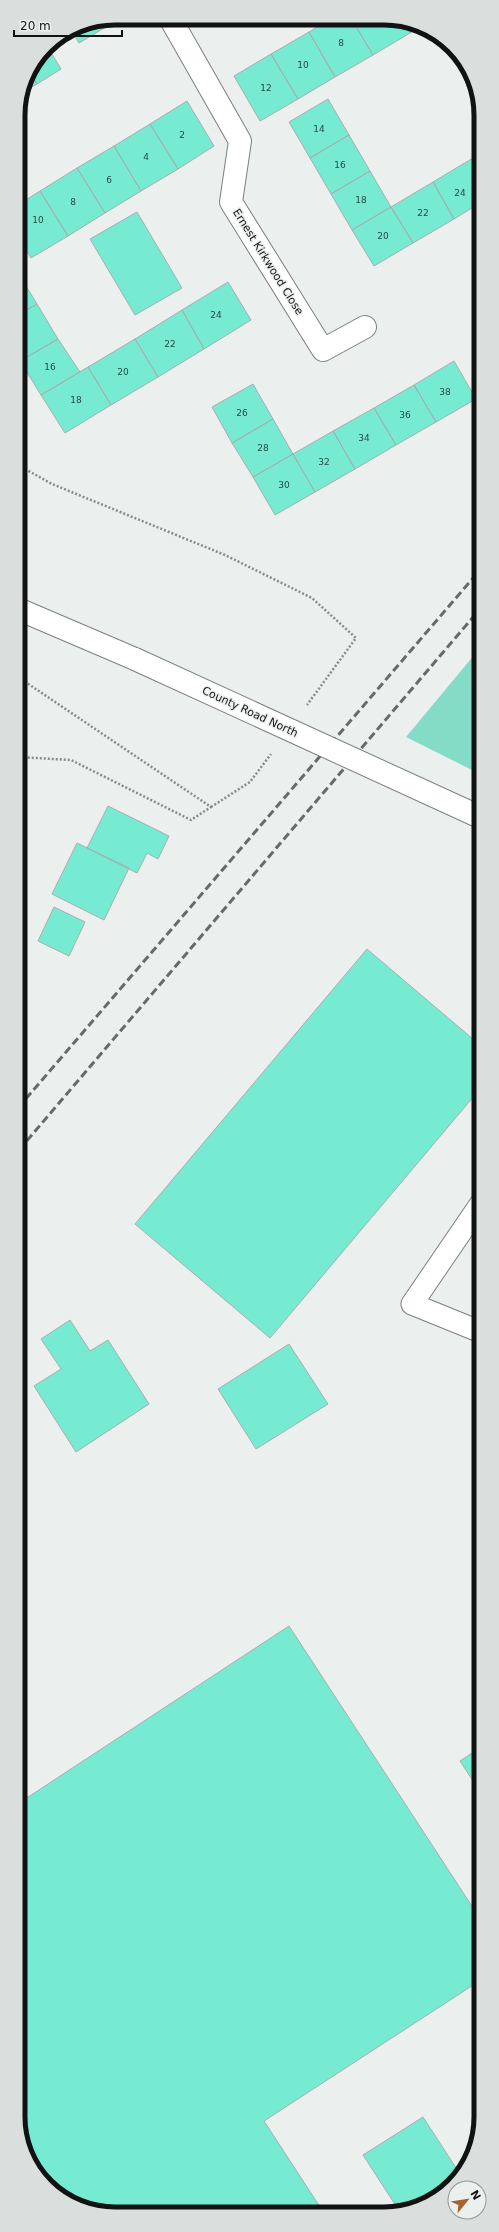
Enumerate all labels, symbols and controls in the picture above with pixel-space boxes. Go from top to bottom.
scale bar [14,12,122,38]
text: 20 m [20,19,51,33]
house number: 8 [338,38,344,48]
house number: 10 [297,60,309,70]
house number: 12 [260,83,272,93]
house number: 14 [313,124,325,134]
house number: 2 [179,130,185,140]
house number: 4 [143,152,149,162]
house number: 16 [334,160,346,170]
house number: 6 [106,175,112,185]
house number: 24 [454,188,466,198]
house number: 18 [355,195,367,205]
house number: 8 [70,197,76,207]
street label: Ernest Kirkwood Close [230,207,306,318]
house number: 22 [417,208,429,218]
house number: 10 [32,215,44,225]
house number: 20 [377,231,389,241]
house number: 24 [210,310,222,320]
house number: 22 [164,339,176,349]
house number: 16 [44,362,56,372]
house number: 20 [117,367,129,377]
house number: 38 [439,387,451,397]
house number: 18 [70,395,82,405]
house number: 26 [236,408,248,418]
house number: 36 [399,410,411,420]
house number: 34 [358,433,370,443]
house number: 28 [257,443,269,453]
house number: 32 [318,457,330,467]
house number: 30 [278,480,290,490]
street label: County Road North [200,684,300,740]
north arrow [447,2180,487,2220]
text: N [467,2188,483,2202]

